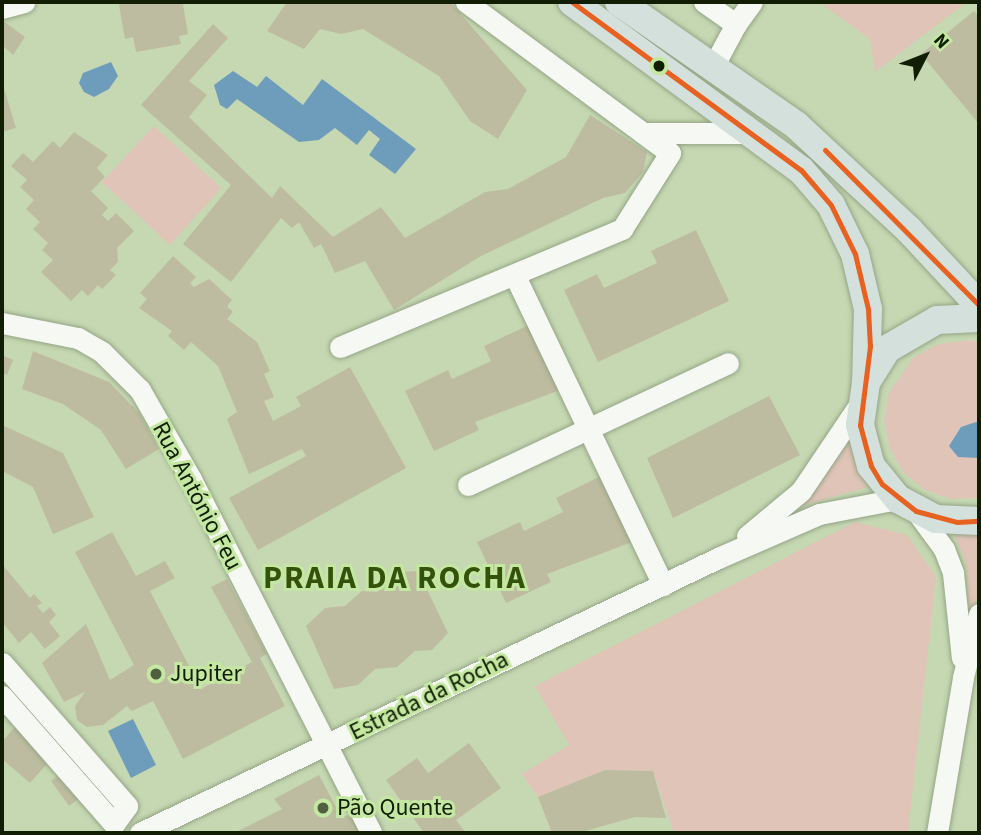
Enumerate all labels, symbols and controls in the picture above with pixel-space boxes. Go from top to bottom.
north arrow [890,21,960,91]
text: N [927,28,955,55]
unlabelled marker [652,59,666,73]
street label: Rua António Feu [146,417,248,575]
district label: PRAIA DA ROCHA [265,559,525,597]
street label: Estrada da Rocha [345,645,513,747]
place label: Jupiter [170,660,242,688]
marker: Jupiter [148,666,164,682]
place label: Pão Quente [337,794,453,822]
marker: Pão Quente [315,800,331,816]

